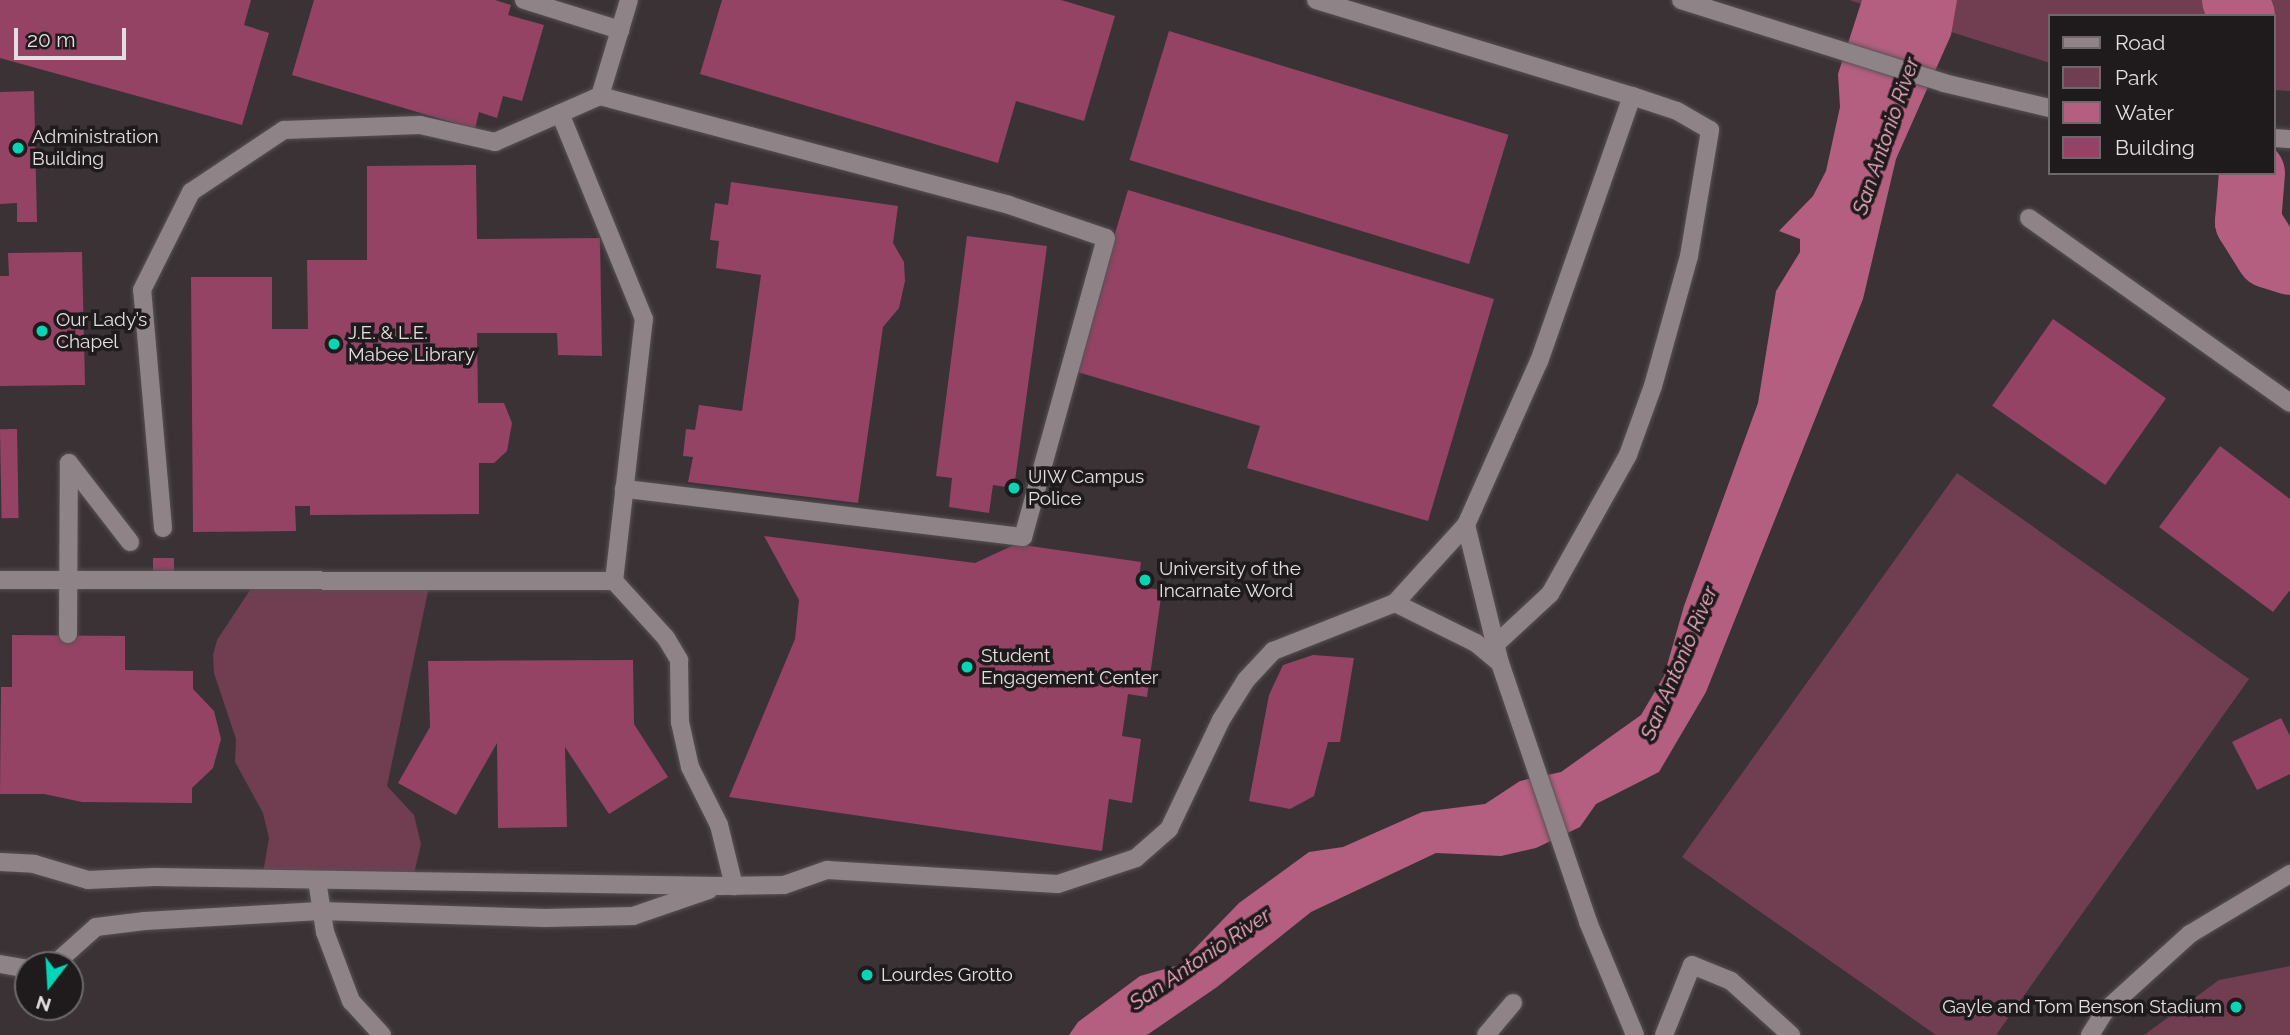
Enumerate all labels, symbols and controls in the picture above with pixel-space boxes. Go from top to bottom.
scale bar [18,14,130,58]
legend [2048,14,2276,175]
text: 20 m [27,27,75,52]
text: Road [2115,30,2165,55]
water label: San Antonio River [1847,54,1925,218]
text: Park [2115,65,2158,90]
text: Water [2115,100,2174,125]
place label: Administration Building [32,126,159,170]
text: Building [2115,135,2195,160]
marker: Administration Building [10,140,26,156]
place label: Our Lady’s Chapel [56,309,148,353]
place label: J.E. & L.E. Mabee Library [348,322,475,366]
marker: Our Lady’s Chapel [34,323,50,339]
marker: J.E. & L.E. Mabee Library [326,336,342,352]
place label: UIW Campus Police [1028,466,1145,510]
marker: UIW Campus Police [1006,480,1022,496]
place label: University of the Incarnate Word [1159,558,1302,602]
marker: University of the Incarnate Word [1137,572,1153,588]
water label: San Antonio River [1635,582,1723,744]
place label: Student Engagement Center [981,645,1159,689]
marker: Student Engagement Center [959,659,975,675]
water label: San Antonio River [1124,902,1276,1016]
north arrow [14,951,84,1021]
place label: Lourdes Grotto [881,964,1013,986]
marker: Lourdes Grotto [859,967,875,983]
text: N [33,992,54,1017]
place label: Gayle and Tom Benson Stadium [1942,996,2222,1018]
marker: Gayle and Tom Benson Stadium [2228,999,2244,1015]

